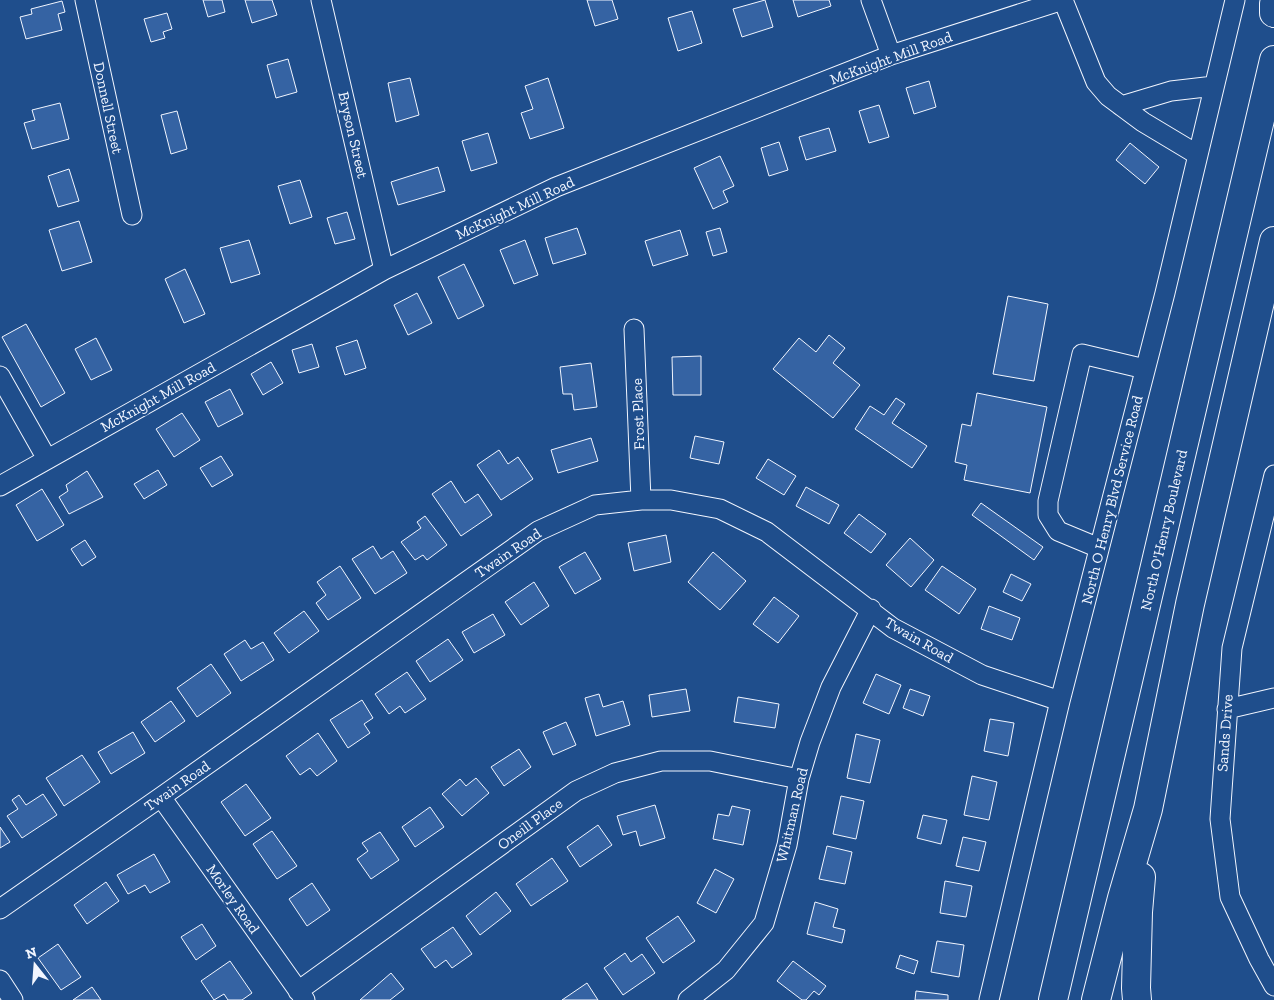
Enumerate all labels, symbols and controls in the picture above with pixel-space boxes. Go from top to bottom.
street label: McKnight Mill Road [827,27,955,88]
street label: Donnell Street [89,60,127,156]
street label: Bryson Street [334,90,372,181]
street label: McKnight Mill Road [453,172,578,243]
street label: McKnight Mill Road [97,358,219,436]
street label: Frost Place [628,378,648,450]
street label: North O Henry Blvd Service Road [1077,393,1147,606]
street label: North O'Henry Boulevard [1137,447,1191,612]
street label: Twain Road [471,524,545,582]
street label: Twain Road [881,613,957,667]
street label: Sands Drive [1213,694,1237,772]
street label: Twain Road [141,756,214,815]
street label: Whitman Road [772,765,812,864]
street label: Oneill Place [494,794,566,854]
street label: Morley Road [203,861,264,938]
north arrow [10,940,60,990]
text: N [24,943,39,963]

